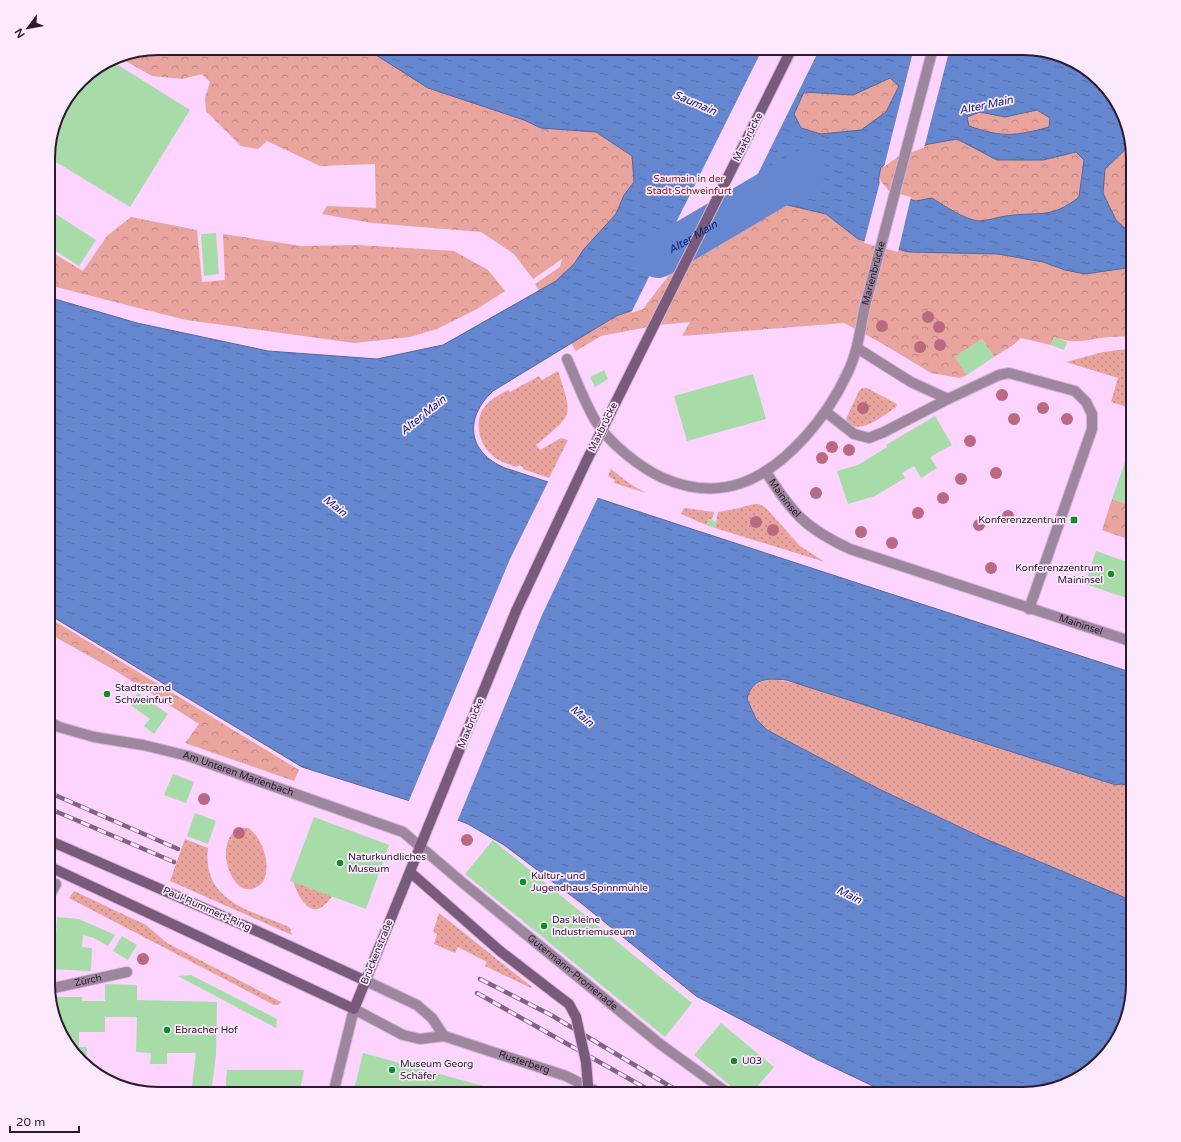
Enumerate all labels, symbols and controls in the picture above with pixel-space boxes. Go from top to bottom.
north arrow [8,8,48,48]
text: N [12,26,28,40]
water label: Saumain [672,88,719,118]
water label: Alter Main [958,93,1014,117]
street label: Maxbrücke [731,110,766,163]
park label: Saumain in der Stadt Schweinfurt [646,173,732,197]
water label: Alter Main [666,217,720,256]
street label: Marienbrücke [859,239,888,307]
water label: Alter Main [398,393,449,437]
street label: Maxbrücke [586,400,620,454]
street label: Maininsel [766,477,803,520]
water label: Main [321,493,350,519]
place label: Konferenzzentrum [978,514,1066,526]
marker: Konferenzzentrum [1069,515,1079,525]
place label: Konferenzzentrum Maininsel [1015,562,1103,586]
marker: Konferenzzentrum Maininsel [1106,569,1116,579]
street label: Maininsel [1057,612,1104,638]
place label: Stadtstrand Schweinfurt [115,682,172,706]
marker: Stadtstrand Schweinfurt [102,689,112,699]
street label: Maxbrücke [455,696,487,750]
water label: Main [568,703,596,730]
street label: Am Unteren Marienbach [181,749,295,799]
place label: Naturkundliches Museum [348,851,426,875]
marker: Naturkundliches Museum [335,858,345,868]
place label: Kultur- und Jugendhaus Spinnmühle [531,870,648,894]
marker: Kultur- und Jugendhaus Spinnmühle [518,877,528,887]
water label: Main [834,883,864,907]
street label: Paul-Rummert-Ring [161,884,253,934]
place label: Das kleine Industriemuseum [552,914,635,938]
street label: Brückenstraße [359,917,396,986]
marker: Das kleine Industriemuseum [539,921,549,931]
street label: Gutermann-Promenade [525,932,620,1013]
street label: Zürch [73,972,103,989]
place label: Ebracher Hof [175,1024,238,1036]
marker: Ebracher Hof [162,1025,172,1035]
street label: Rusterberg [497,1048,551,1076]
place label: U03 [742,1055,762,1067]
marker: U03 [729,1056,739,1066]
place label: Museum Georg Schäfer [400,1058,473,1082]
marker: Museum Georg Schäfer [387,1065,397,1075]
scale bar [10,1108,79,1134]
text: 20 m [16,1115,45,1129]

